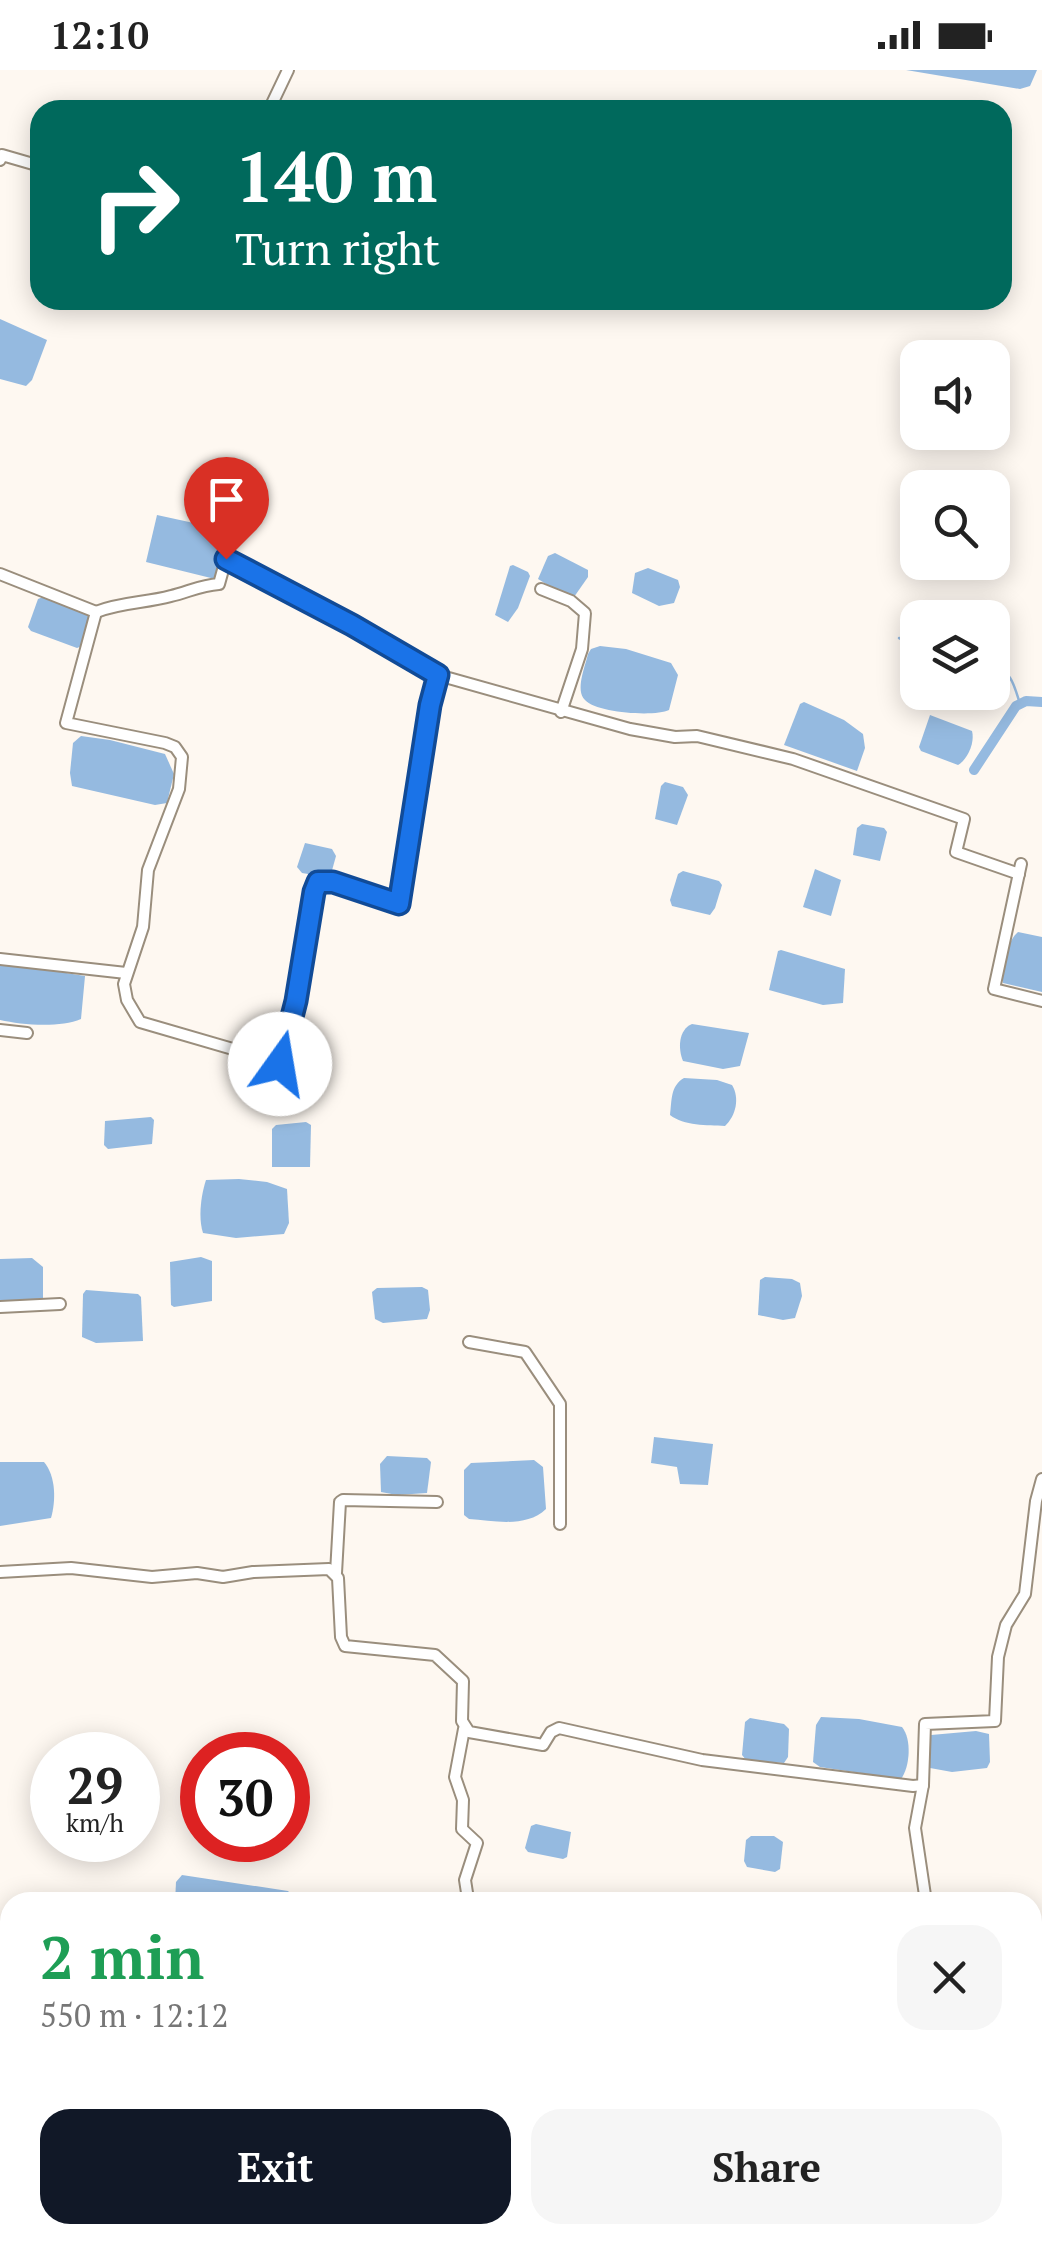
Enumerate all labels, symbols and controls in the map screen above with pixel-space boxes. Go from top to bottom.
text: 12:10 [50,10,149,60]
text: 140 m [235,129,437,222]
icon: right [70,140,200,270]
text: Turn right [235,218,440,278]
map controls [900,340,1010,710]
button: sound [900,340,1010,450]
pin [184,457,269,560]
button: search [900,470,1010,580]
icon: arrive [199,472,254,527]
button: layers [900,600,1010,710]
position arrow [228,1012,332,1116]
speed limit sign: 30 [180,1732,310,1862]
text: 29 [67,1752,123,1818]
text: km/h [66,1806,124,1839]
text: 2 min [40,1917,204,1996]
button: close [897,1925,1002,2030]
text: 550 m · 12:12 [40,1994,228,2036]
button: Exit [40,2109,511,2224]
button: Share [531,2109,1002,2224]

